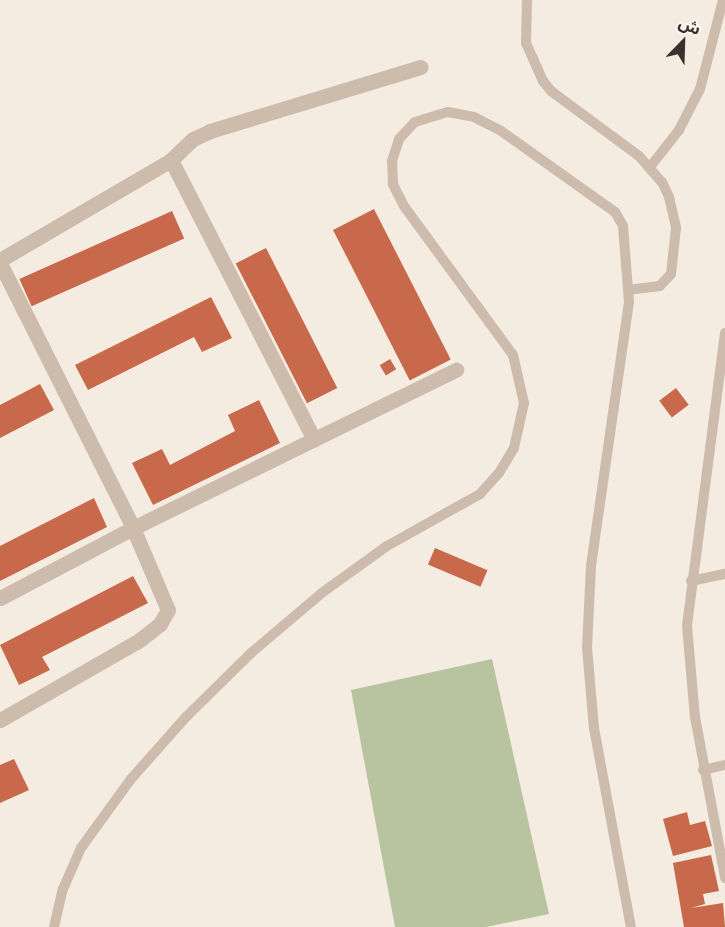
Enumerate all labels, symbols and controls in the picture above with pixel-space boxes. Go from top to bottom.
text: ش [676,11,704,40]
north arrow [653,12,713,72]

